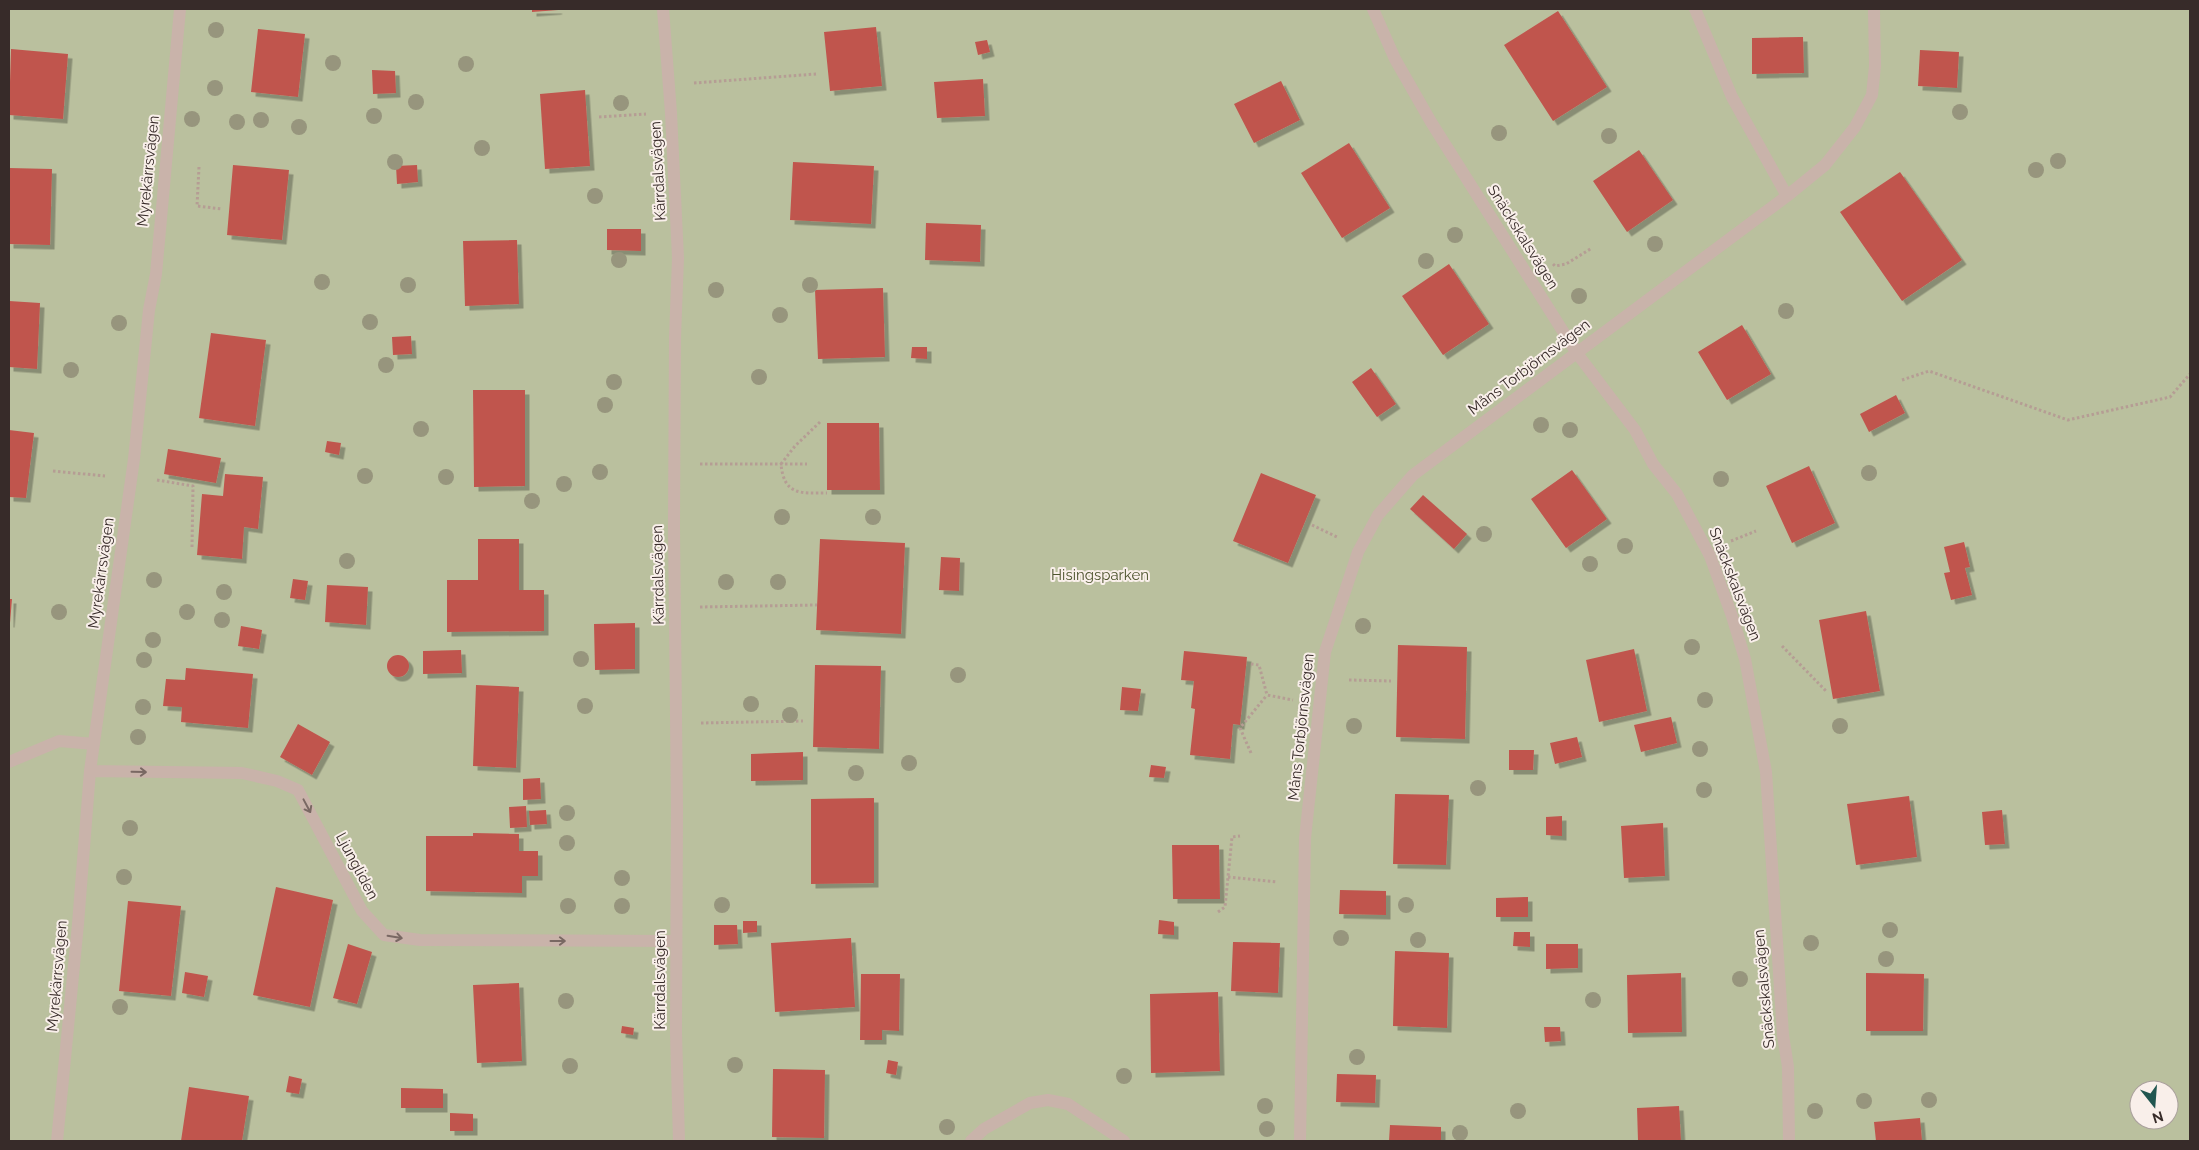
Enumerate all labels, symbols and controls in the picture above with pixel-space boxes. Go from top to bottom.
street label: Myrekärrsvägen [133,115,163,227]
street label: Kärrdalsvägen [646,121,670,221]
street label: Snäckskalsvägen [1484,182,1562,292]
street label: Måns Torbjörnsvägen [1465,315,1593,419]
street label: Myrekärrsvägen [84,516,118,630]
street label: Kärrdalsvägen [648,525,668,625]
street label: Snäckskalsvägen [1705,525,1765,643]
park label: Hisingsparken [1051,566,1149,584]
street label: Måns Torbjörnsvägen [1284,653,1318,801]
one-way arrow [130,767,147,777]
one-way arrow [303,798,312,813]
street label: Ljungliden [332,829,382,903]
street label: Myrekärrsvägen [43,920,71,1032]
street label: Snäckskalsvägen [1750,929,1778,1049]
street label: Kärrdalsvägen [651,930,669,1030]
one-way arrow [387,932,403,942]
one-way arrow [549,936,565,946]
north arrow [2129,1080,2179,1130]
text: N [2150,1108,2165,1127]

